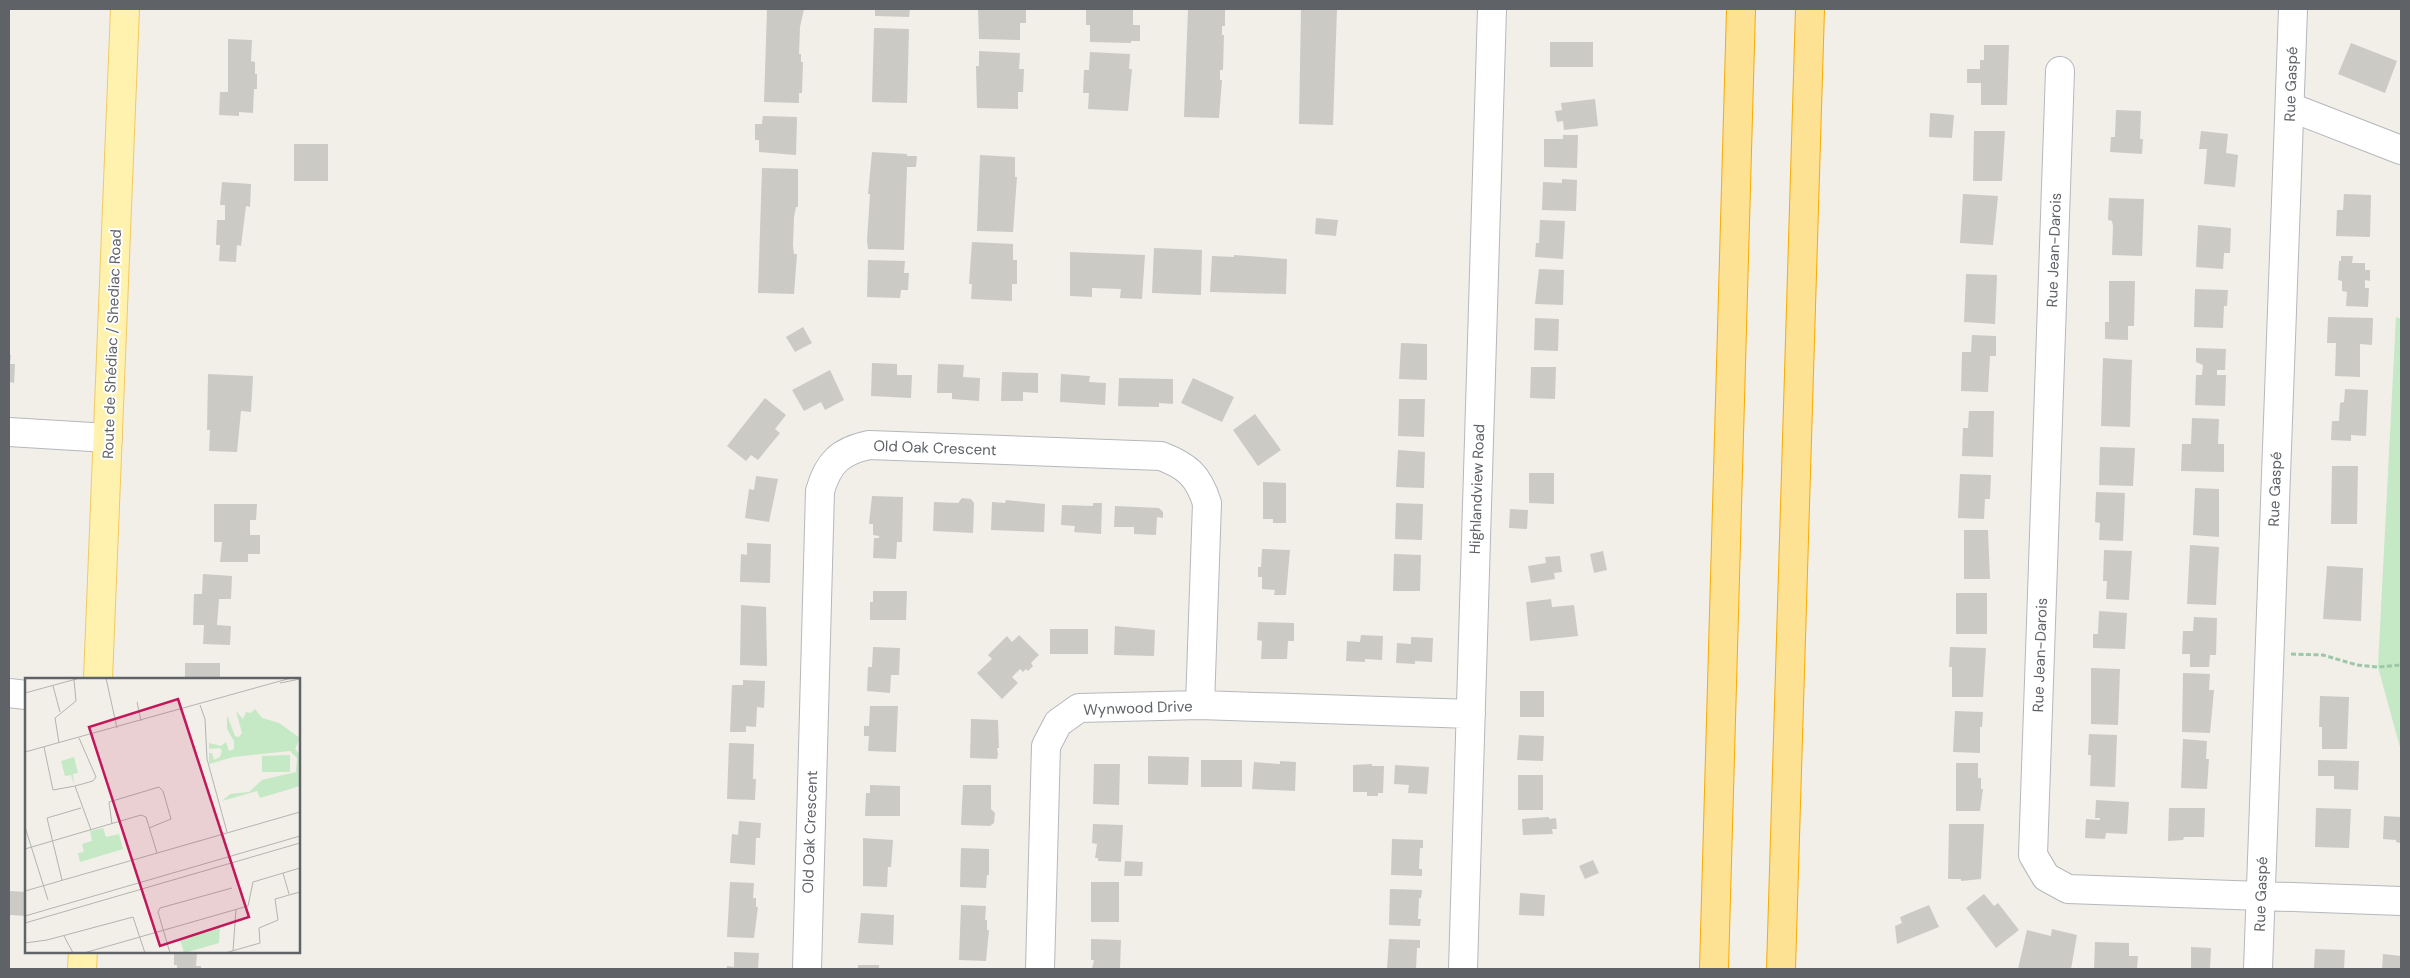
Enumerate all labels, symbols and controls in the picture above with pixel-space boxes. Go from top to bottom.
street label: Rue Gaspé [2280,46,2302,122]
street label: Rue Jean-Darois [2042,192,2066,308]
street label: Route de Shédiac / Shediac Road [98,229,126,459]
street label: Highlandview Road [1465,423,1489,555]
street label: Old Oak Crescent [873,436,997,460]
street label: Rue Gaspé [2264,451,2286,527]
street label: Rue Jean-Darois [2028,597,2052,713]
inset map [25,678,300,953]
street label: Wynwood Drive [1083,696,1193,720]
street label: Old Oak Crescent [798,770,822,894]
street label: Rue Gaspé [2250,856,2272,932]

